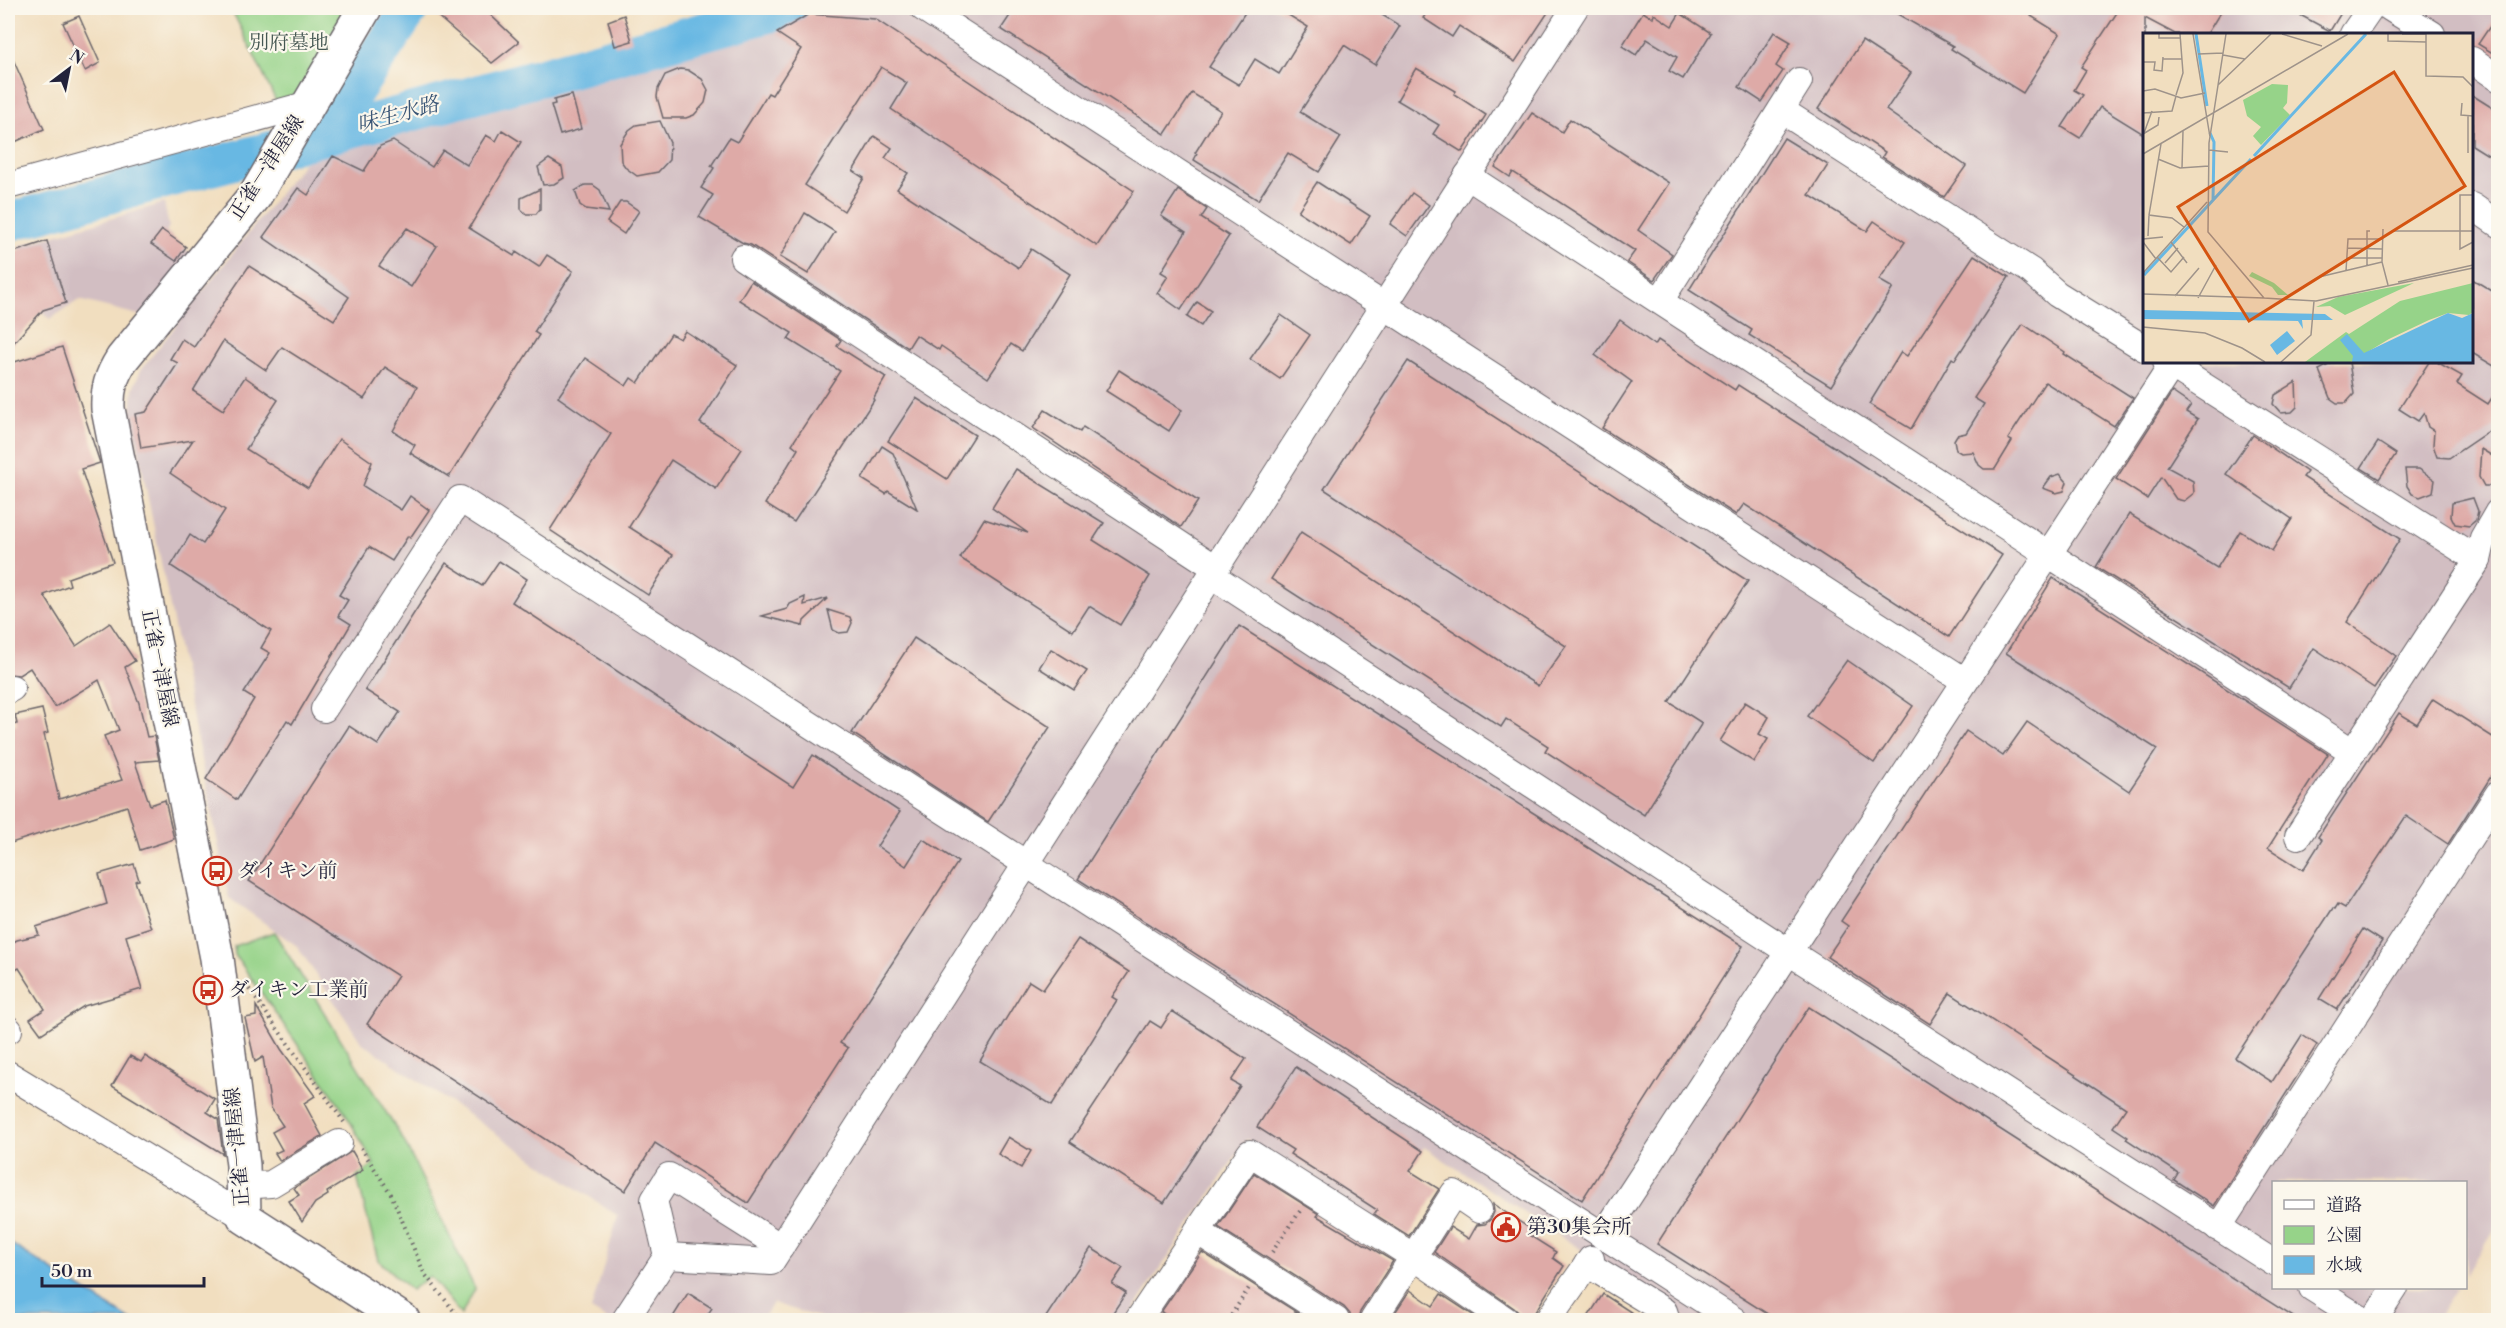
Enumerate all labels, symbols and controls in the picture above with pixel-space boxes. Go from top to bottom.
park label: 別府墓地 [249,31,329,56]
inset map [2143,33,2473,363]
north arrow [39,39,99,99]
text: N [66,45,87,69]
water label: 味生水路 [354,91,444,138]
street label: 正雀一津屋線 [224,111,310,225]
street label: 正雀一津屋線 [135,607,183,729]
bus stop icon: ダイキン前 [201,855,233,887]
place label: ダイキン前 [238,859,337,884]
bus stop icon: ダイキン工業前 [192,974,224,1006]
place label: ダイキン工業前 [229,978,368,1003]
street label: 正雀一津屋線 [220,1086,256,1208]
legend [2272,1181,2467,1289]
text: 道路 [2326,1194,2362,1217]
public building icon: 第30集会所 [1490,1211,1522,1243]
place label: 第30集会所 [1527,1215,1631,1240]
text: 公園 [2326,1224,2362,1247]
scale bar [42,1250,204,1288]
text: 水域 [2326,1254,2362,1277]
text: 50 m [51,1260,93,1283]

